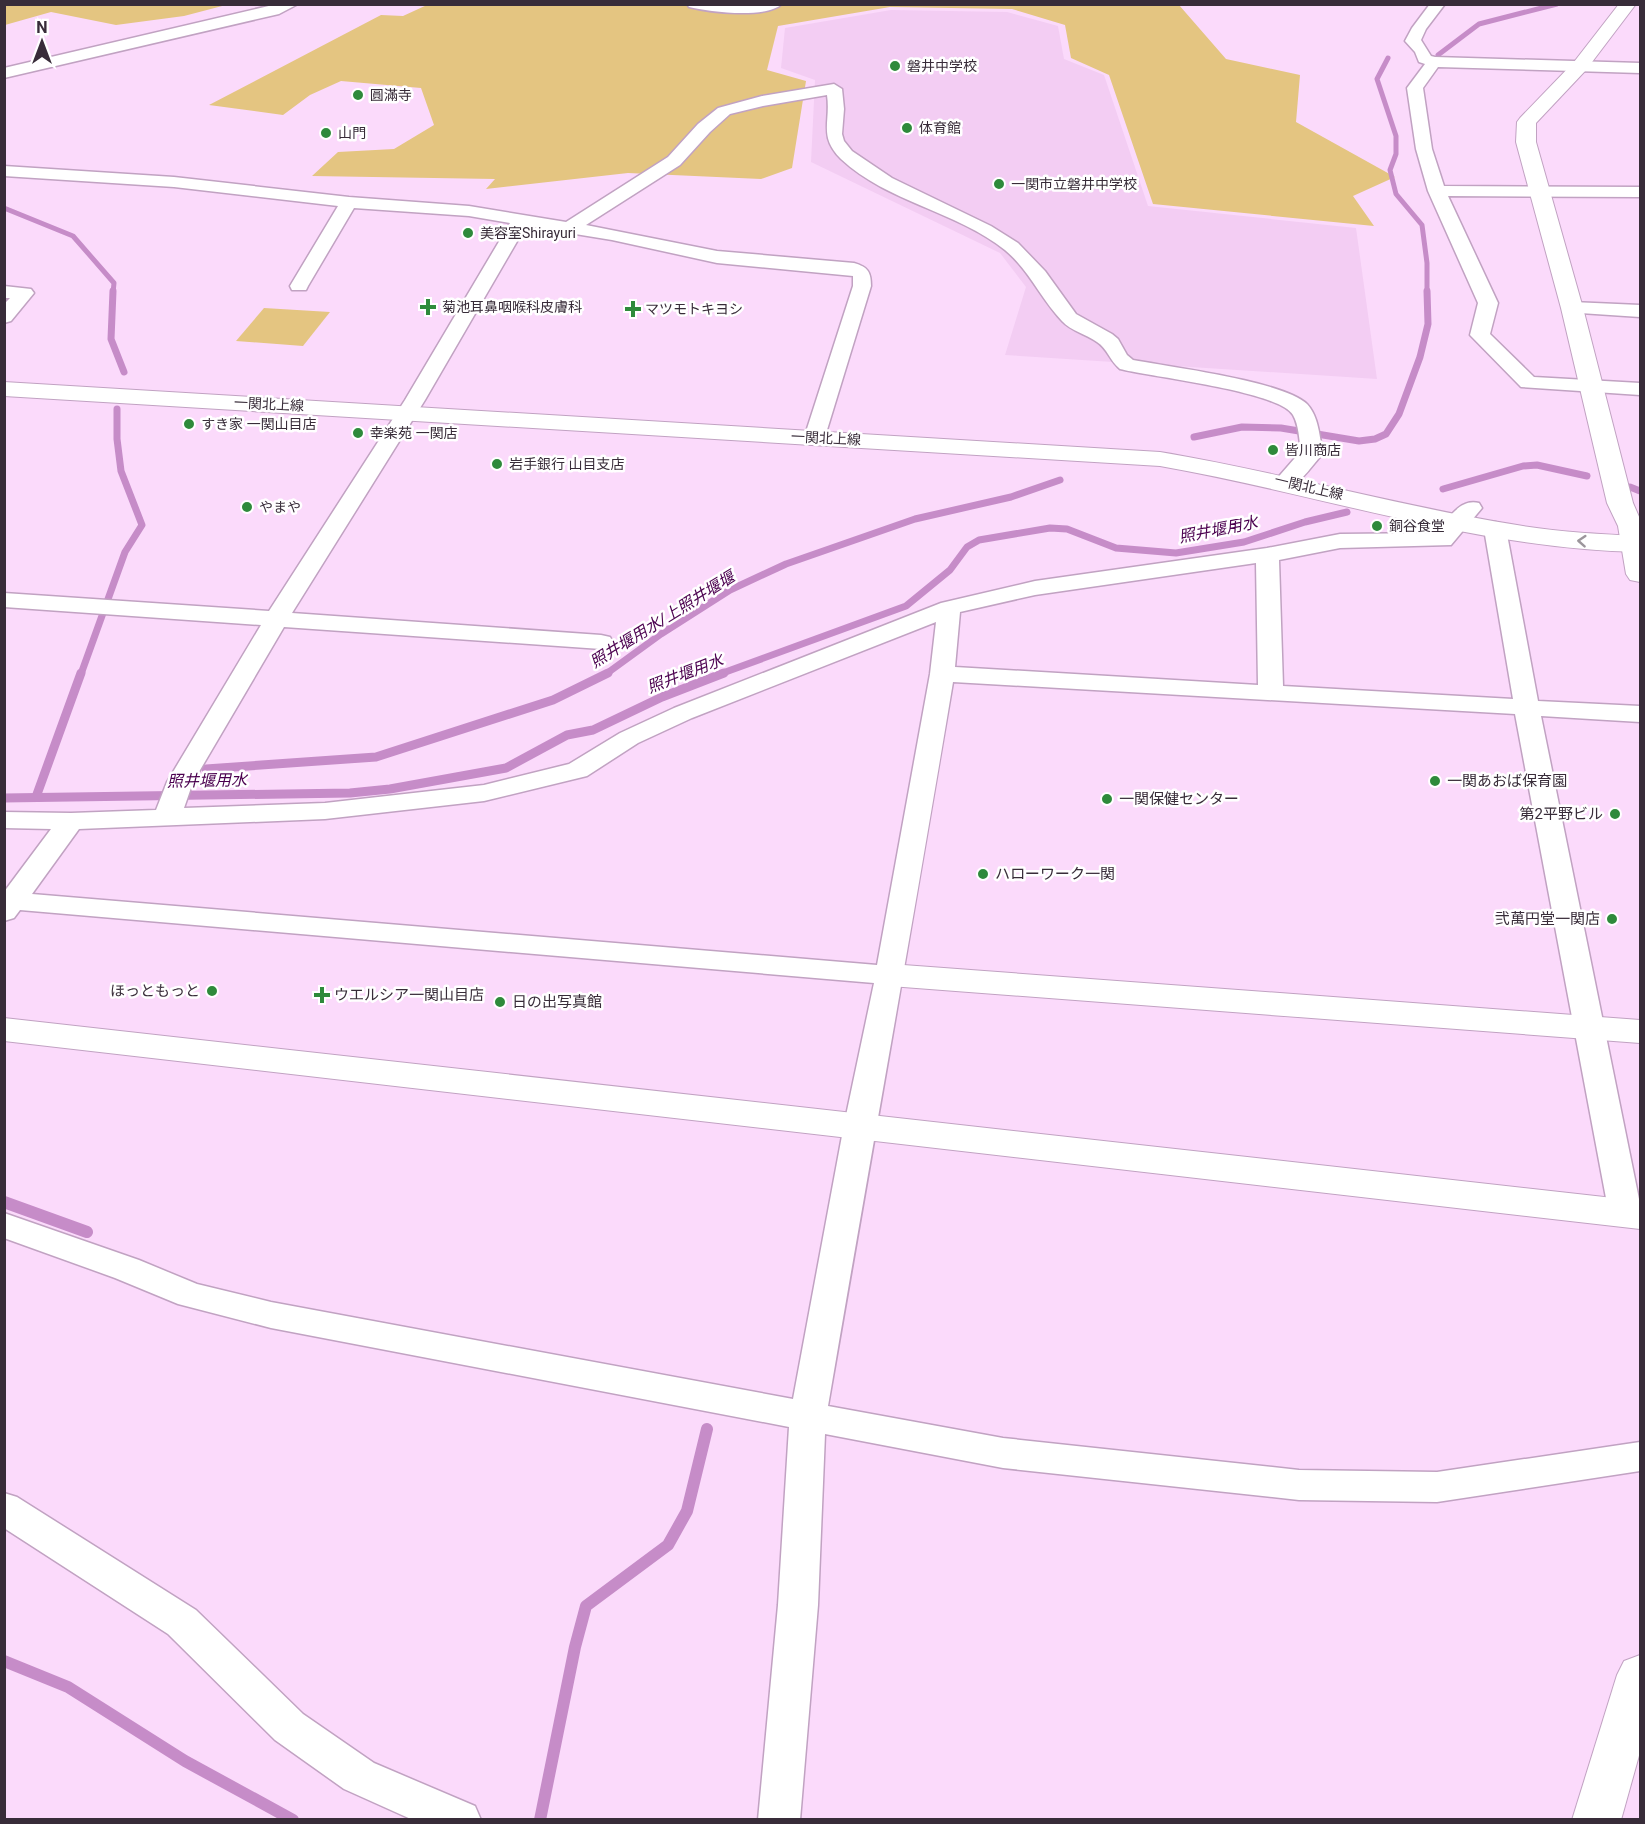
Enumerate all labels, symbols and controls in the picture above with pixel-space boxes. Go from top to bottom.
north arrow [12,12,72,72]
text: N [36,18,48,37]
place label: 磐井中学校 [907,58,977,74]
marker: 磐井中学校 [888,59,902,73]
place label: 圓滿寺 [370,87,412,103]
marker: 圓滿寺 [351,88,365,102]
place label: 体育館 [919,120,961,136]
marker: 体育館 [900,121,914,135]
place label: 山門 [338,125,366,141]
marker: 山門 [319,126,333,140]
place label: 一関市立磐井中学校 [1011,176,1137,192]
marker: 一関市立磐井中学校 [992,177,1006,191]
place label: 美容室Shirayuri [480,225,576,241]
marker: 美容室Shirayuri [461,226,475,240]
marker: 菊池耳鼻咽喉科皮膚科 [419,298,437,316]
place label: 菊池耳鼻咽喉科皮膚科 [442,299,582,315]
place label: マツモトキヨシ [645,301,743,317]
marker: マツモトキヨシ [626,302,640,316]
street label: 一関北上線 [234,394,304,414]
place label: すき家 一関山目店 [201,416,316,432]
marker: すき家 一関山目店 [182,417,196,431]
place label: 幸楽苑 一関店 [370,425,457,441]
marker: 幸楽苑 一関店 [351,426,365,440]
street label: 一関北上線 [791,428,861,448]
place label: 皆川商店 [1285,442,1341,458]
marker: 皆川商店 [1266,443,1280,457]
place label: 岩手銀行 山目支店 [509,456,624,472]
marker: 岩手銀行 山目支店 [490,457,504,471]
street label: 一関北上線 [1273,471,1345,503]
place label: やまや [259,499,301,515]
marker: やまや [240,500,254,514]
water label: 照井堰用水 [1177,512,1261,546]
place label: 銅谷食堂 [1389,518,1445,534]
marker: 銅谷食堂 [1370,519,1384,533]
one-way arrow [1578,535,1587,548]
water label: 照井堰用水/上照井堰堰 [587,566,740,672]
water label: 照井堰用水 [644,650,728,697]
water label: 照井堰用水 [167,770,249,791]
place label: 一関あおば保育園 [1447,772,1567,790]
marker: 一関あおば保育園 [1428,774,1442,788]
place label: 一関保健センター [1119,790,1239,808]
marker: 一関保健センター [1100,792,1114,806]
place label: 第2平野ビル [1520,805,1603,823]
marker: 第2平野ビル [1608,807,1622,821]
place label: ハローワーク一関 [995,865,1115,883]
marker: ハローワーク一関 [976,867,990,881]
place label: 弐萬円堂一関店 [1495,910,1600,928]
marker: 弐萬円堂一関店 [1605,912,1619,926]
place label: ほっともっと [110,982,200,1000]
marker: ほっともっと [205,984,219,998]
place label: ウエルシア一関山目店 [334,986,484,1004]
marker: ウエルシア一関山目店 [315,988,329,1002]
place label: 日の出写真館 [512,993,602,1011]
marker: 日の出写真館 [493,995,507,1009]

